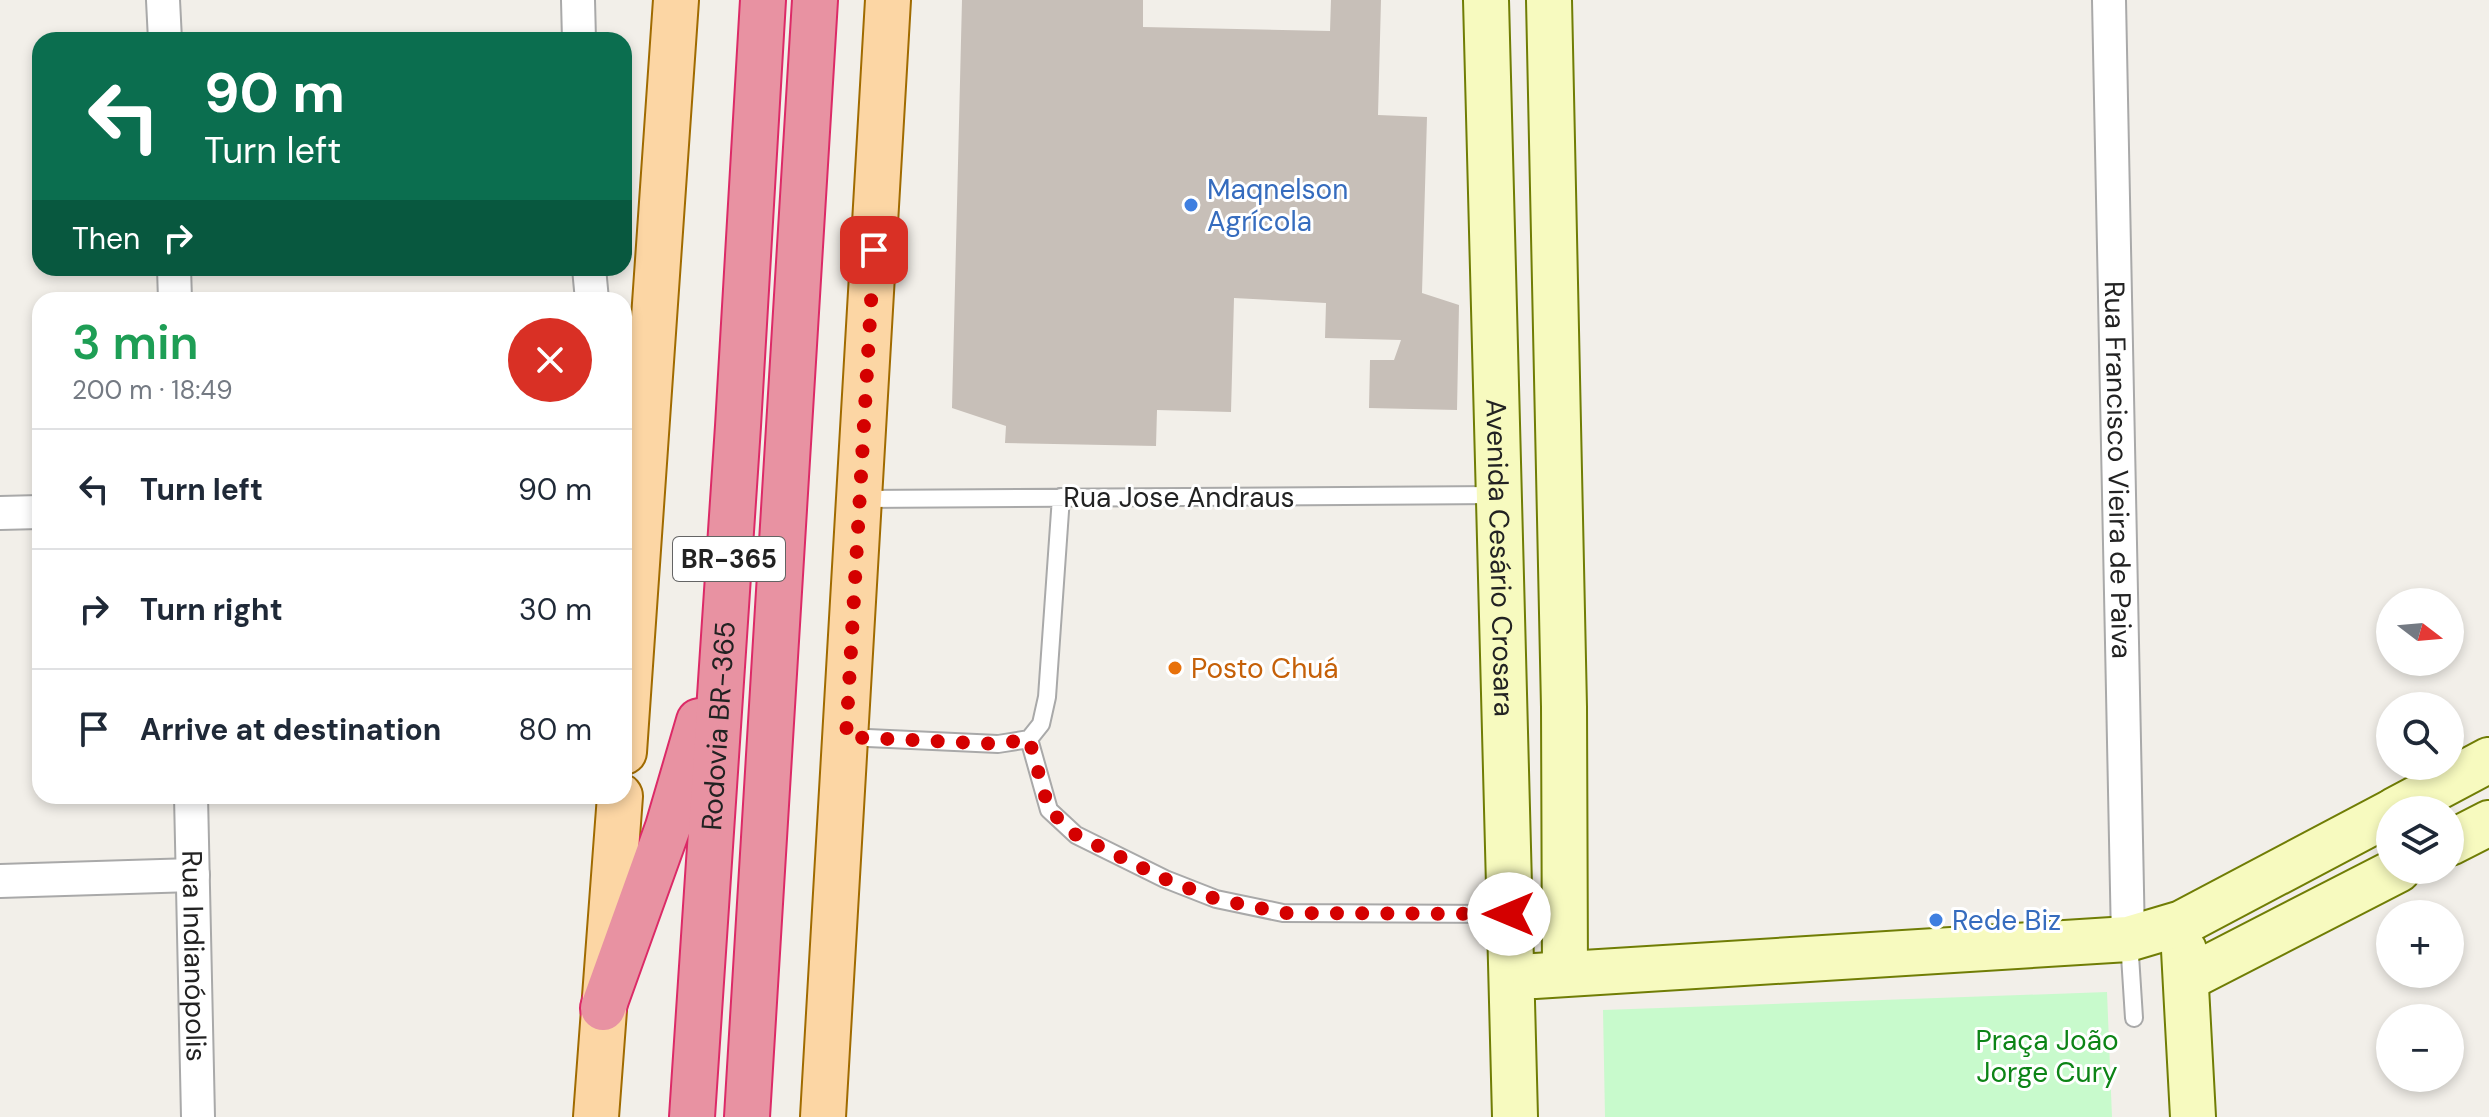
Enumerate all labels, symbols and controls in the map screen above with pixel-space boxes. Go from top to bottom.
text: 90 m [204,56,345,129]
icon: left [72,64,176,168]
text: Turn left [204,127,341,174]
place label: Maqnelson Agrícola [1207,171,1348,240]
marker: Maqnelson Agrícola [1182,196,1200,214]
icon: right [156,216,200,260]
pin [840,216,908,284]
text: Then [72,219,140,258]
icon: arrive [852,228,896,272]
street label: Rua Francisco Vieira de Paiva [2096,281,2141,659]
text: 3 min [72,311,199,374]
button: close [508,318,592,402]
text: 200 m · 18:49 [72,373,233,407]
street label: Avenida Cesário Crosara [1478,398,1523,717]
icon: left [72,467,116,511]
text: Turn left [140,470,263,509]
text: 90 m [518,470,592,509]
street label: Rua Jose Andraus [1063,479,1295,516]
road number: BR-365 [673,537,785,581]
icon: right [72,587,116,631]
north arrow [2376,588,2464,676]
map controls [2376,588,2464,1092]
text: Turn right [140,590,283,629]
text: 30 m [519,590,592,629]
street label: Rodovia BR-365 [693,620,743,832]
place label: Posto Chuá [1191,650,1339,687]
marker: Posto Chuá [1166,659,1184,677]
button: search [2376,692,2464,780]
icon: arrive [72,707,116,751]
text: Arrive at destination [140,710,441,749]
text: 80 m [519,710,592,749]
button: layers [2376,796,2464,884]
street label: Rua Indianópolis [174,850,215,1062]
position arrow [1467,872,1551,956]
button: + [2376,900,2464,988]
place label: Rede Biz [1952,902,2061,939]
marker: Rede Biz [1927,911,1945,929]
button: − [2376,1004,2464,1092]
park label: Praça João Jorge Cury [1976,1022,2119,1091]

